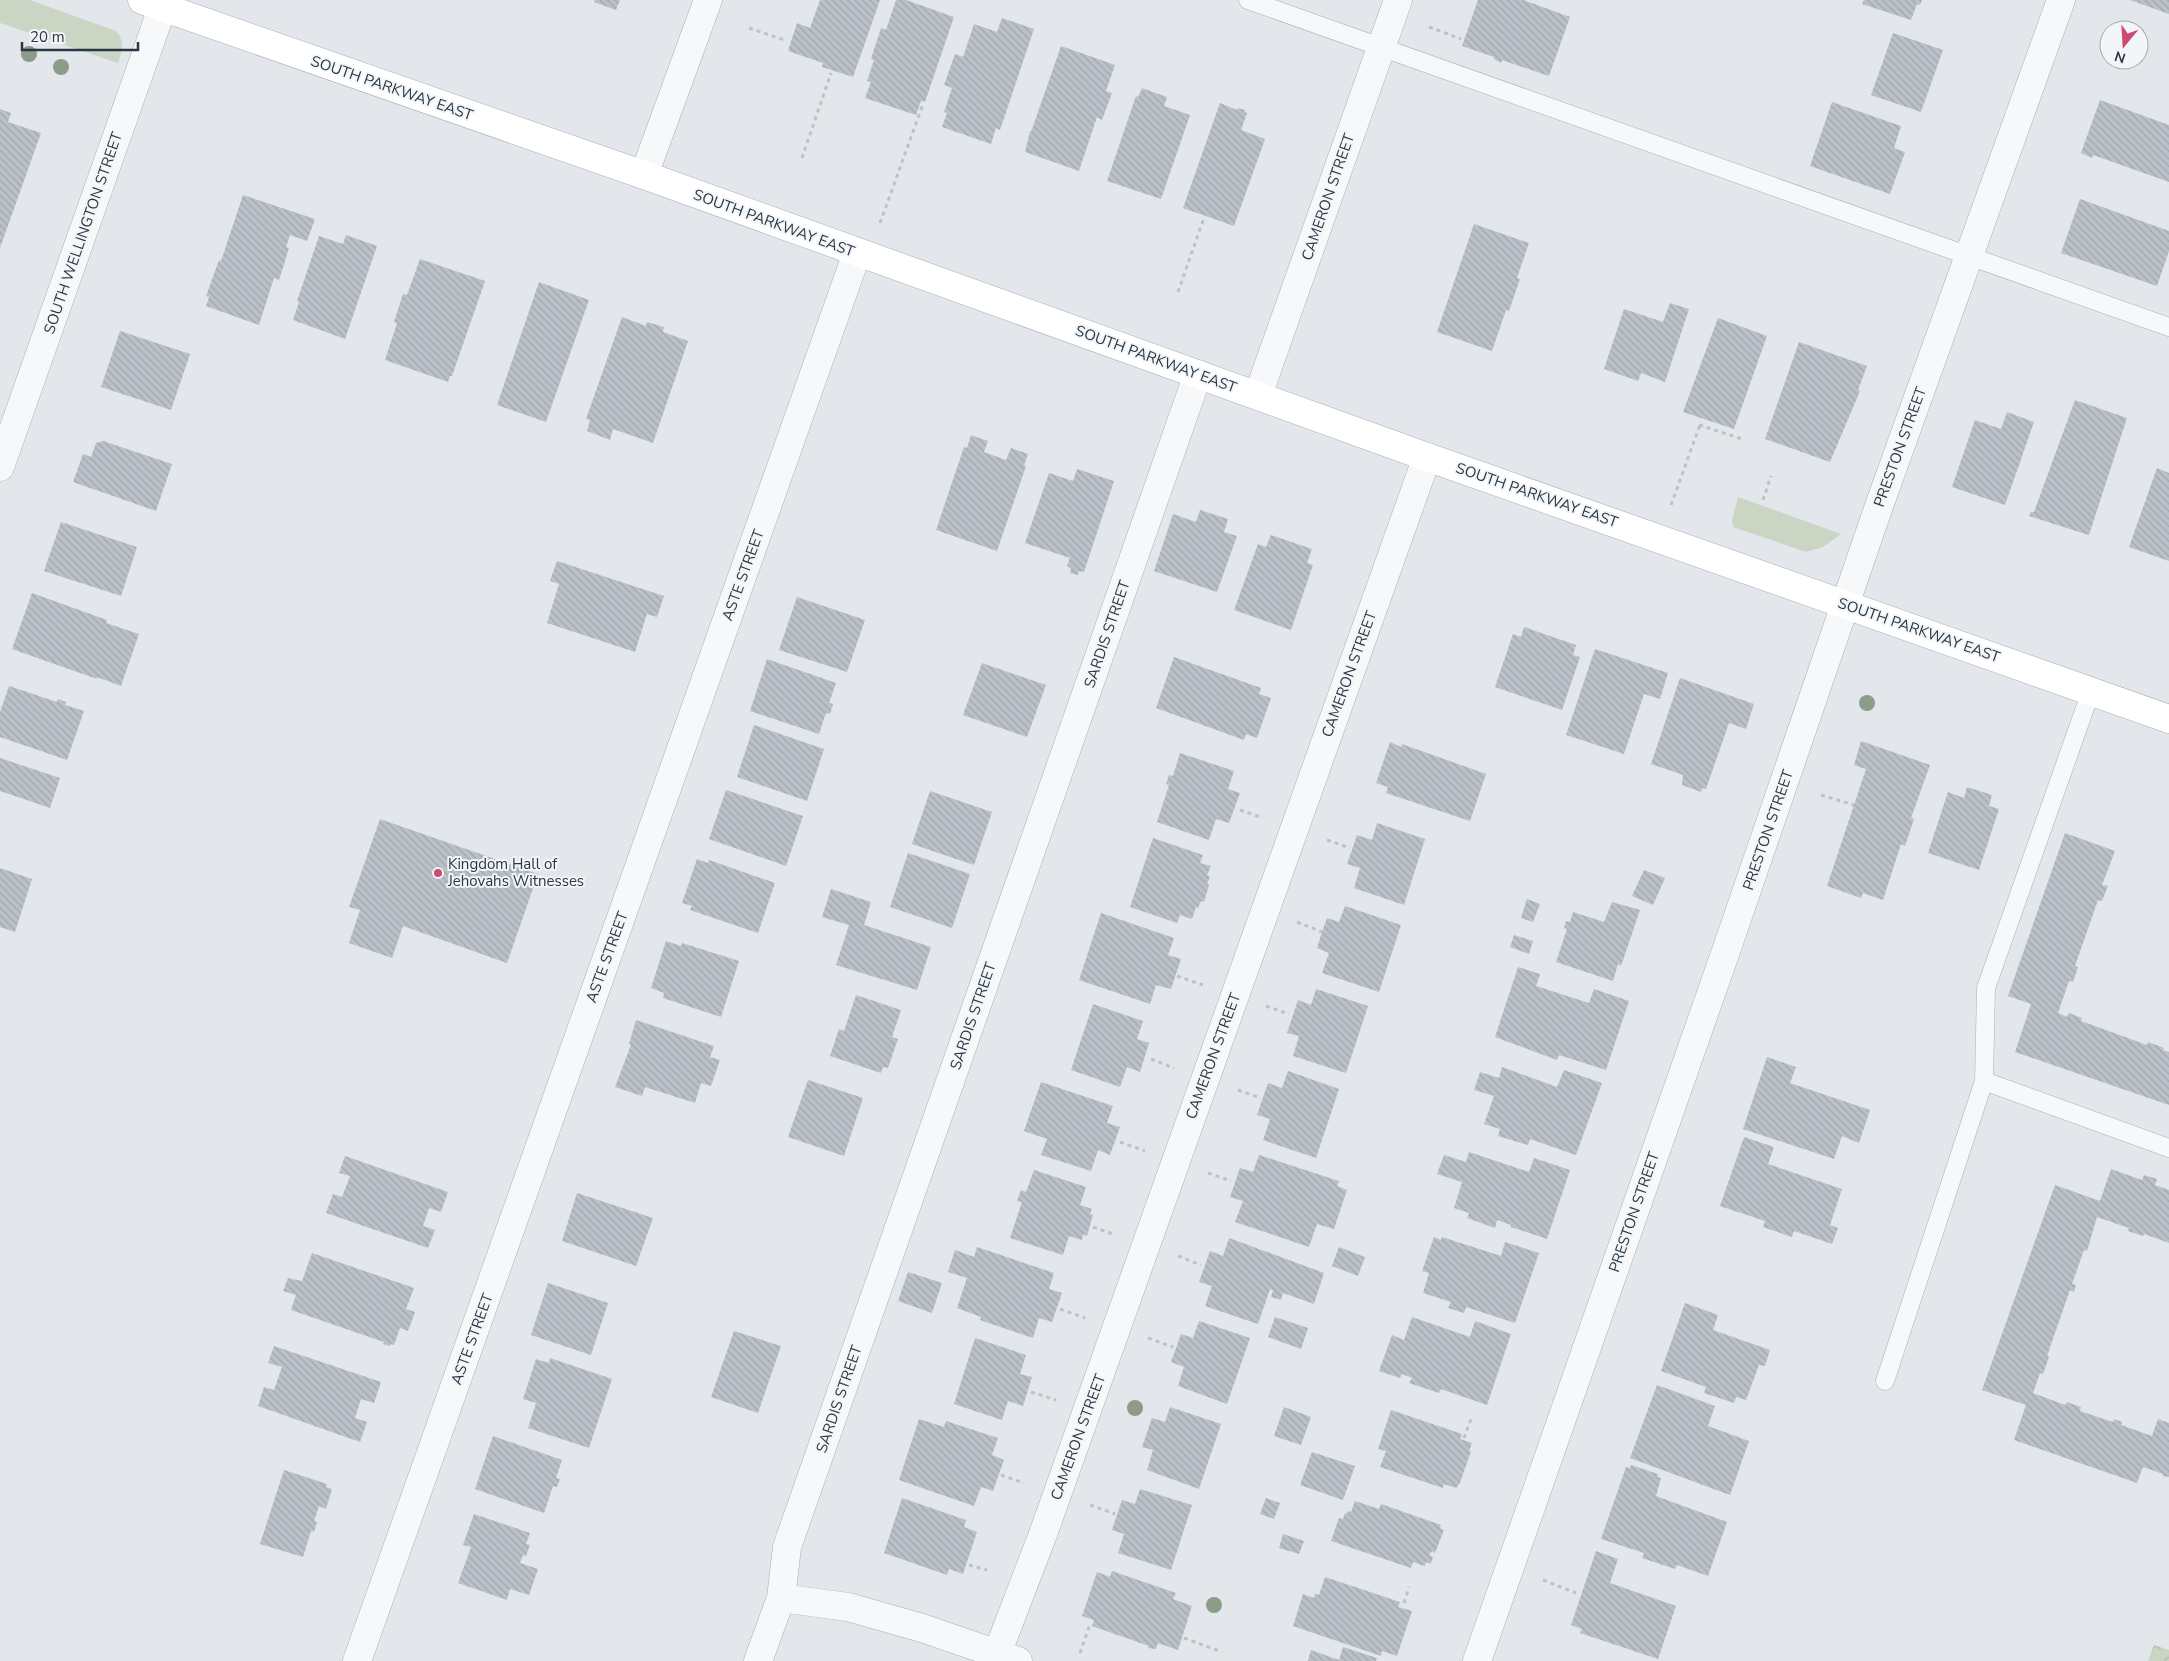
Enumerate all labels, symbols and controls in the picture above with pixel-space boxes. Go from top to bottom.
scale bar [22,20,139,52]
north arrow [2099,20,2149,70]
text: 20 m [30,27,65,47]
text: N [2112,46,2128,68]
street label: SOUTH PARKWAY EAST [308,51,476,125]
street label: SOUTH WELLINGTON STREET [39,129,127,337]
street label: CAMERON STREET [1297,131,1359,263]
street label: SOUTH PARKWAY EAST [691,184,857,262]
street label: SOUTH PARKWAY EAST [1073,320,1239,398]
street label: PRESTON STREET [1869,384,1931,510]
street label: SOUTH PARKWAY EAST [1453,458,1621,532]
street label: ASTE STREET [717,527,769,623]
street label: SARDIS STREET [1079,578,1135,690]
street label: SOUTH PARKWAY EAST [1835,593,2003,667]
street label: CAMERON STREET [1317,608,1381,740]
street label: PRESTON STREET [1738,767,1798,893]
place label: Kingdom Hall of Jehovahs Witnesses [447,854,584,891]
marker: Kingdom Hall of Jehovahs Witnesses [432,867,444,879]
street label: ASTE STREET [581,909,633,1005]
street label: SARDIS STREET [945,960,1001,1072]
street label: CAMERON STREET [1181,990,1245,1122]
street label: PRESTON STREET [1604,1149,1664,1275]
street label: ASTE STREET [446,1291,498,1387]
street label: SARDIS STREET [811,1343,867,1455]
street label: CAMERON STREET [1046,1371,1110,1503]

